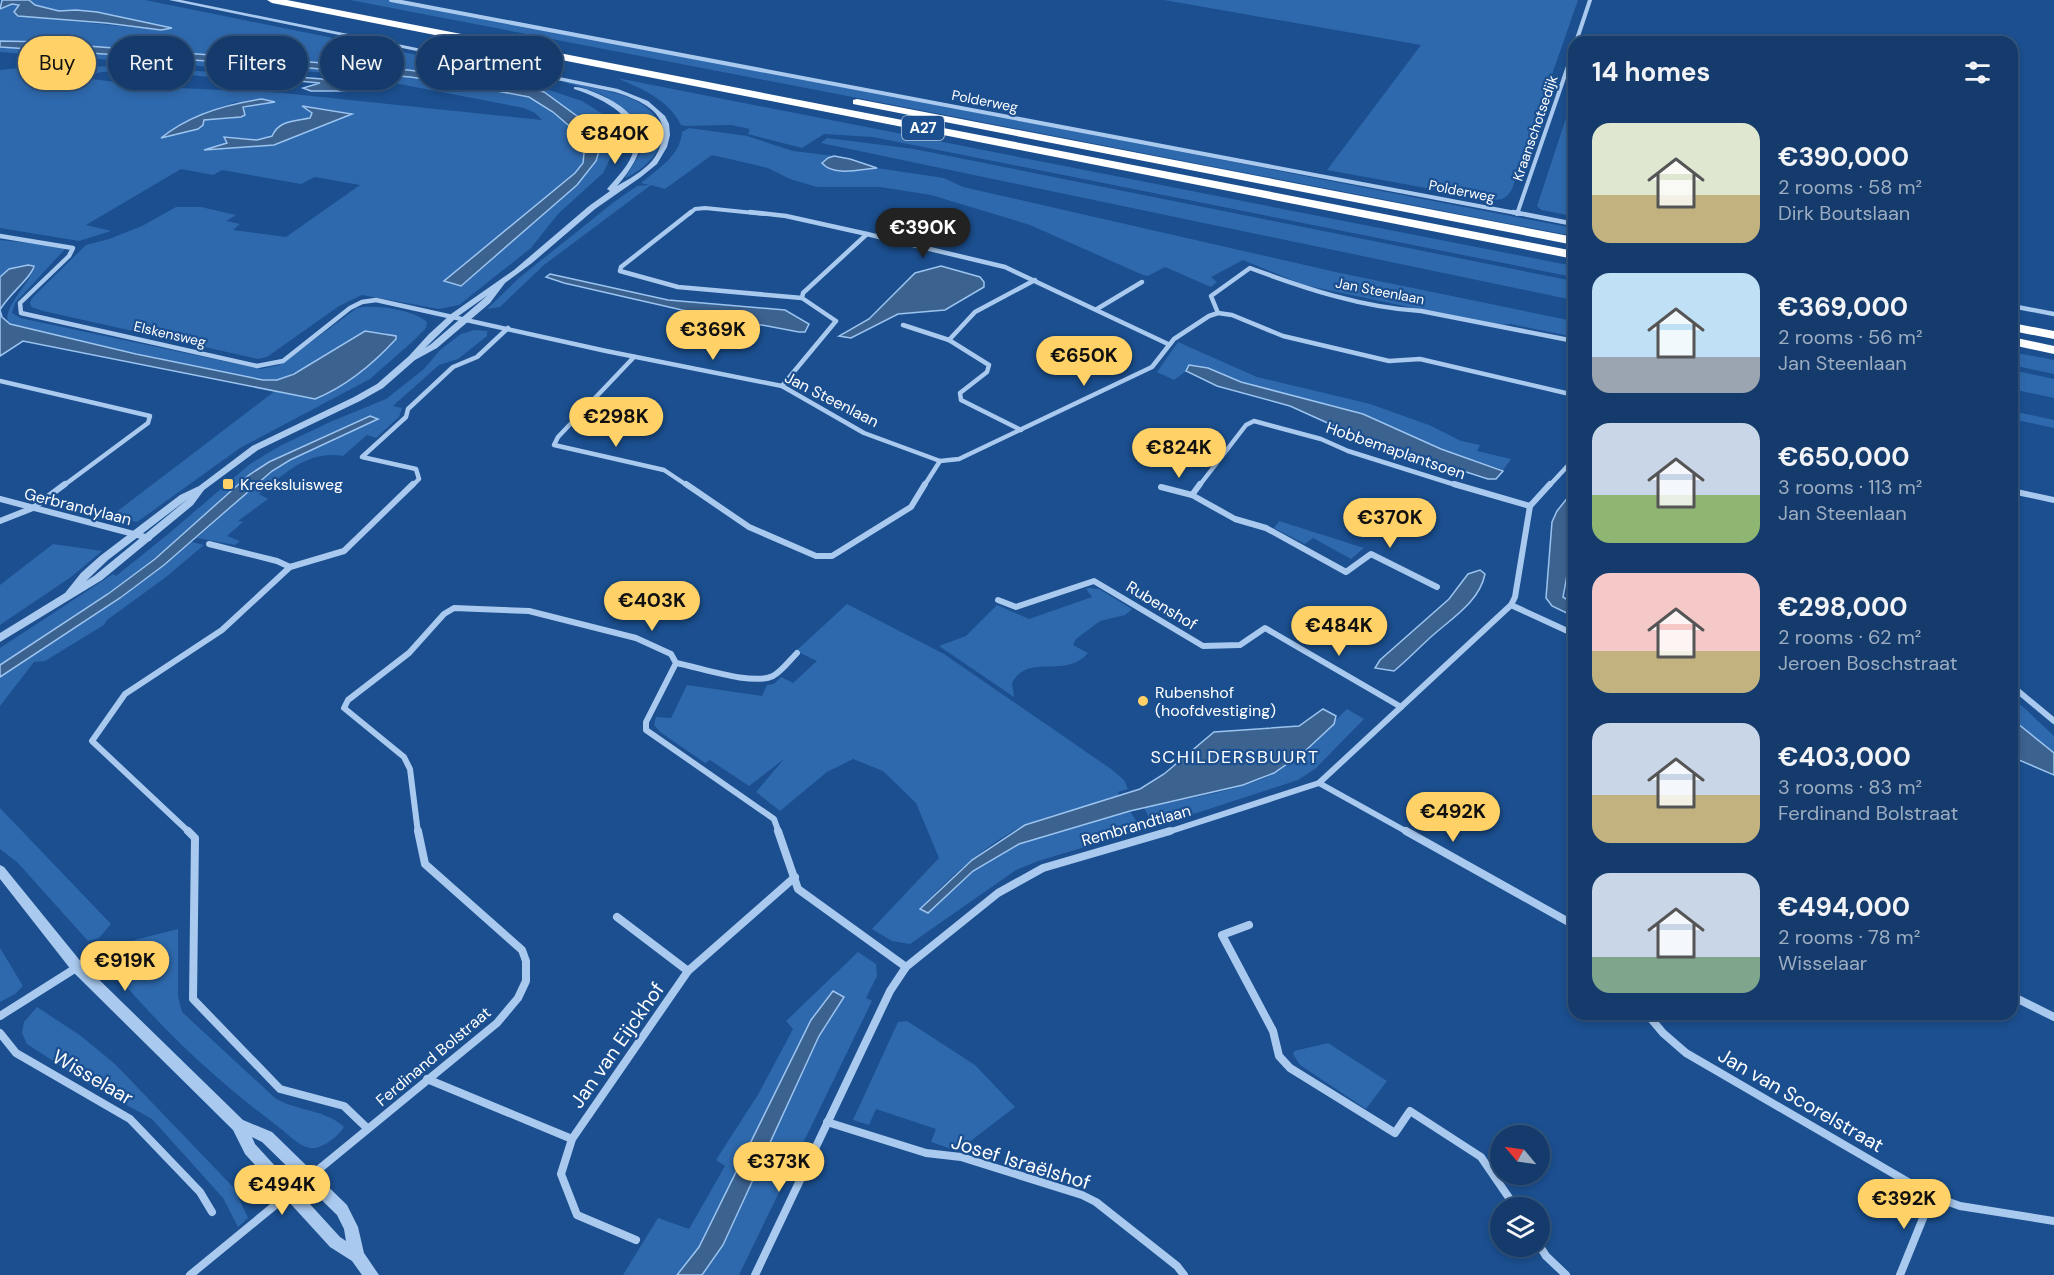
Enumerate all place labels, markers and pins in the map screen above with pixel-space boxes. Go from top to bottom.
pin: €840K [573,114,657,165]
pin: €390K [881,208,965,259]
pin: €369K [671,310,755,361]
pin: €650K [1042,336,1126,387]
pin: €298K [574,397,658,448]
pin: €824K [1137,428,1221,479]
place label: Kreeksluisweg [240,474,343,495]
marker: Kreeksluisweg [221,477,235,491]
pin: €370K [1348,498,1432,549]
pin: €403K [610,581,694,632]
pin: €484K [1297,606,1381,657]
place label: Rubenshof (hoofdvestiging) [1155,682,1276,721]
marker: Rubenshof (hoofdvestiging) [1136,694,1150,708]
pin: €492K [1411,792,1495,843]
pin: €919K [83,941,167,992]
pin: €373K [737,1142,821,1193]
pin: €494K [240,1165,324,1216]
pin: €392K [1862,1179,1946,1230]

